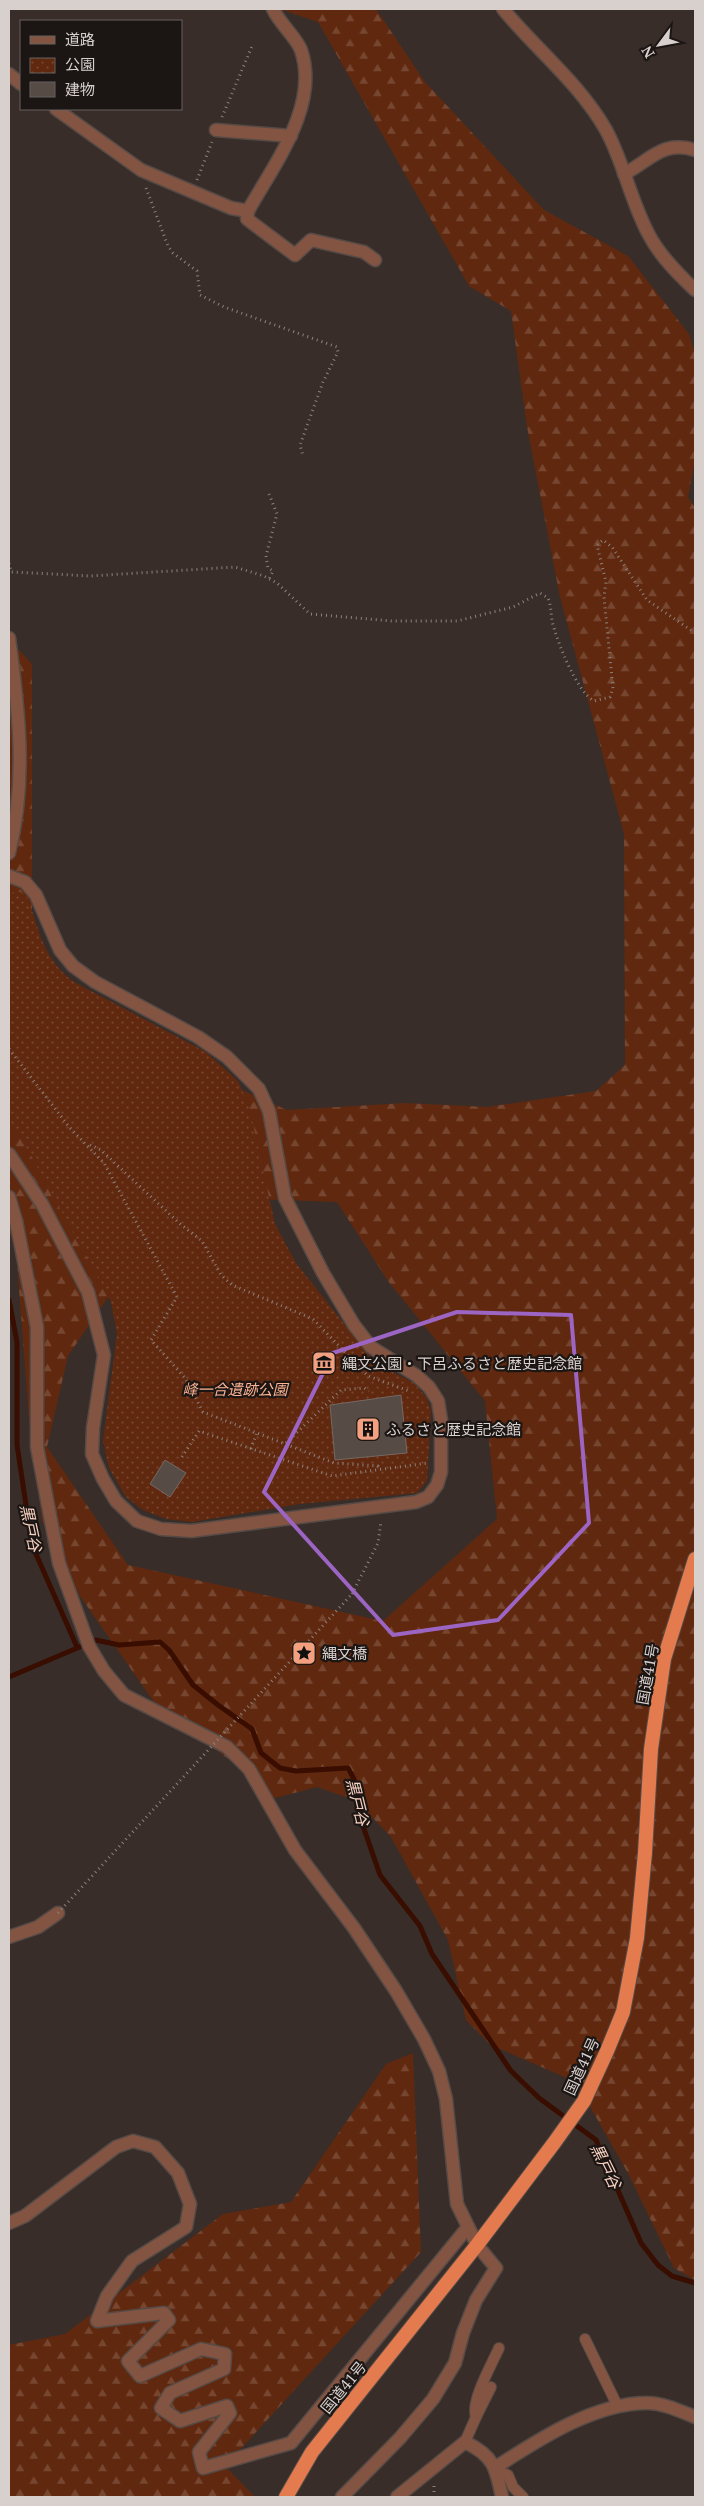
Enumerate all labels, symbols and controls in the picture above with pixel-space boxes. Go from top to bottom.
legend [20,20,182,110]
north arrow [634,20,684,70]
text: 道路 [65,29,95,49]
text: N [637,42,659,62]
text: 公園 [65,54,95,74]
text: 建物 [65,79,95,99]
museum icon: 縄文公園・下呂ふるさと歴史記念館 [311,1350,337,1376]
place label: 縄文公園・下呂ふるさと歴史記念館 [342,1353,582,1373]
park label: 峰一合遺跡公園 [182,1379,289,1399]
building icon: ふるさと歴史記念館 [355,1416,381,1442]
place label: ふるさと歴史記念館 [386,1419,521,1439]
water label: 黒戸谷 [15,1502,47,1556]
place icon: 縄文橋 [291,1640,317,1666]
street label: 国道41号 [632,1642,662,1706]
place label: 縄文橋 [322,1643,367,1663]
water label: 黒戸谷 [342,1776,375,1830]
street label: 国道41号 [559,2034,603,2098]
water label: 黒戸谷 [586,2140,627,2194]
street label: 国道41号 [316,2357,370,2417]

